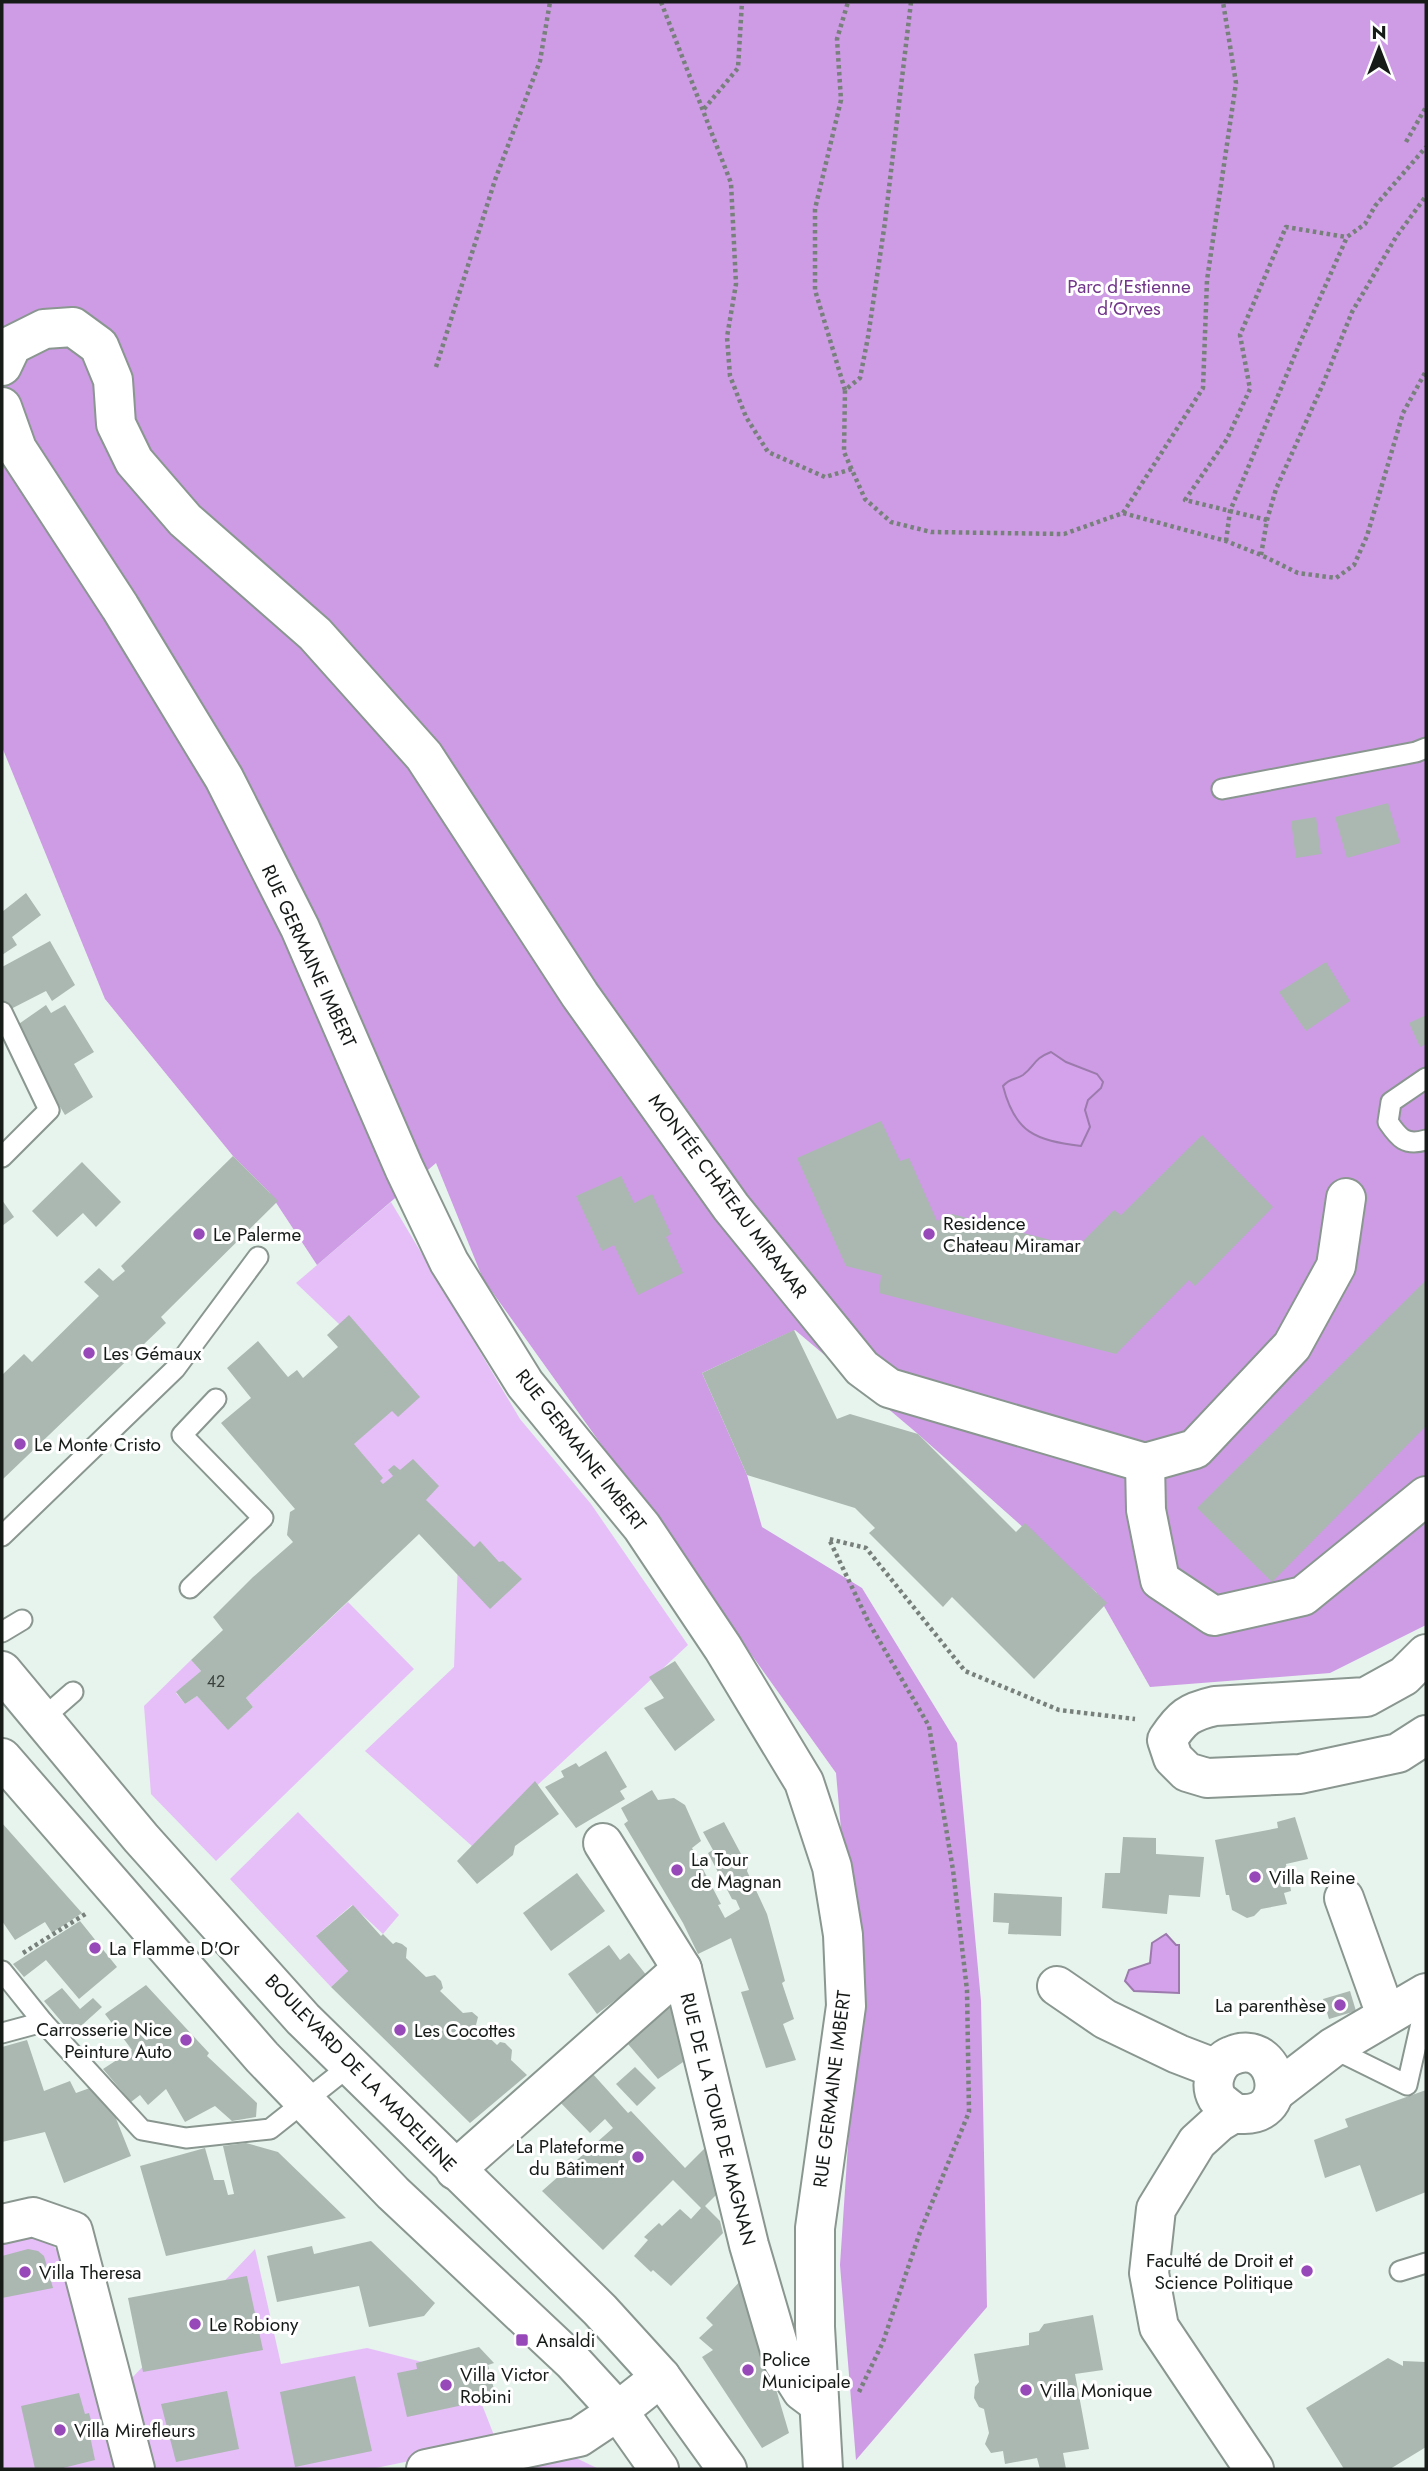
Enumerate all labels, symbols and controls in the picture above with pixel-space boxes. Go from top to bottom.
north arrow [1344,14,1414,84]
text: N [1371,19,1387,46]
park label: Parc d'Estienne d'Orves [1067,273,1191,322]
street label: RUE GERMAINE IMBERT [255,860,363,1052]
street label: MONTÉE CHÂTEAU MIRAMAR [642,1088,814,1304]
place label: Residence Chateau Miramar [943,1210,1081,1259]
place label: Le Palerme [213,1221,302,1248]
marker: Le Palerme [191,1226,207,1242]
marker: Residence Chateau Miramar [921,1226,937,1242]
place label: Les Gémaux [103,1340,201,1367]
marker: Les Gémaux [81,1345,97,1361]
street label: RUE GERMAINE IMBERT [509,1363,653,1537]
place label: Le Monte Cristo [34,1431,161,1458]
marker: Le Monte Cristo [12,1436,28,1452]
house number: 42 [207,1670,225,1693]
place label: La Tour de Magnan [691,1846,782,1895]
marker: La Tour de Magnan [669,1862,685,1878]
place label: Villa Reine [1269,1864,1355,1891]
marker: Villa Reine [1247,1869,1263,1885]
place label: La Flamme D'Or [109,1935,240,1962]
marker: La Flamme D'Or [87,1940,103,1956]
street label: BOULEVARD DE LA MADELEINE [259,1968,463,2178]
street label: RUE GERMAINE IMBERT [807,1989,858,2189]
street label: RUE DE LA TOUR DE MAGNAN [674,1990,762,2248]
place label: La parenthèse [1215,1992,1326,2019]
marker: La parenthèse [1332,1997,1348,2013]
place label: Carrosserie Nice Peinture Auto [36,2016,172,2065]
place label: Les Cocottes [414,2017,515,2044]
marker: Les Cocottes [392,2022,408,2038]
marker: Carrosserie Nice Peinture Auto [178,2032,194,2048]
place label: La Plateforme du Bâtiment [515,2133,624,2182]
marker: La Plateforme du Bâtiment [630,2149,646,2165]
place label: Faculté de Droit et Science Politique [1146,2247,1293,2296]
place label: Villa Theresa [39,2259,141,2286]
marker: Faculté de Droit et Science Politique [1299,2263,1315,2279]
marker: Villa Theresa [17,2264,33,2280]
place label: Le Robiony [209,2311,299,2338]
marker: Le Robiony [187,2316,203,2332]
place label: Ansaldi [536,2327,595,2354]
marker: Ansaldi [514,2332,530,2348]
place label: Police Municipale [762,2346,851,2395]
place label: Villa Victor Robini [460,2361,550,2410]
marker: Police Municipale [740,2362,756,2378]
marker: Villa Victor Robini [438,2377,454,2393]
place label: Villa Monique [1040,2377,1153,2404]
marker: Villa Monique [1018,2382,1034,2398]
place label: Villa Mirefleurs [74,2417,195,2444]
marker: Villa Mirefleurs [52,2422,68,2438]

